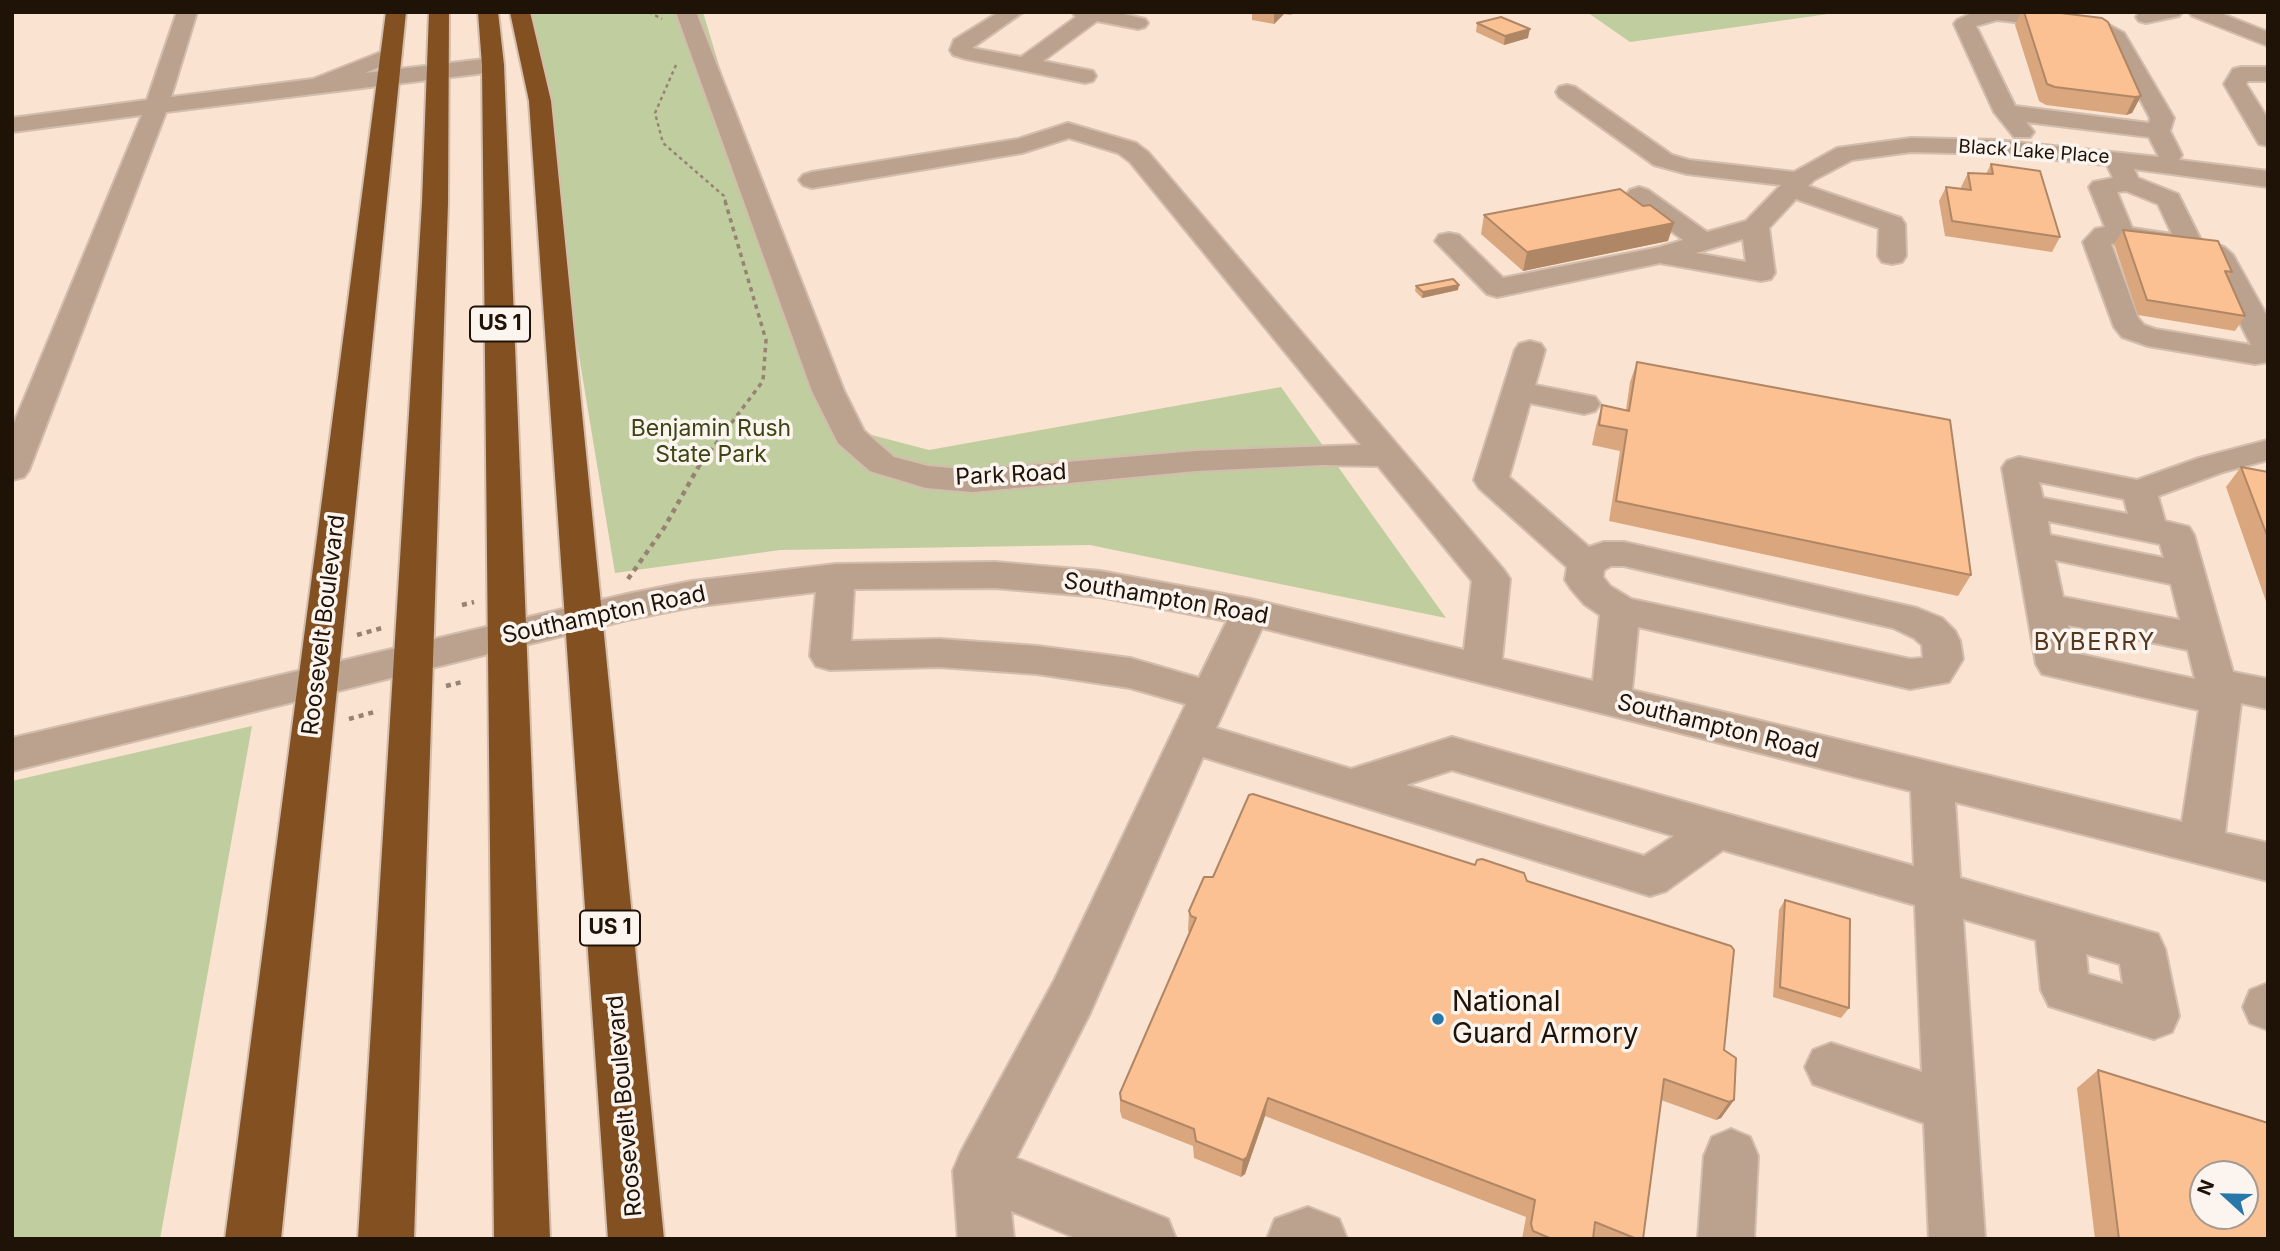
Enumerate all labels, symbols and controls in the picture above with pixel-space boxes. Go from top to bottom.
street label: Black Lake Place [1958,135,2110,169]
road number: US 1 [470,306,530,342]
park label: Benjamin Rush State Park [631,415,791,469]
street label: Park Road [955,458,1067,492]
street label: Roosevelt Boulevard [297,513,351,737]
street label: Southampton Road [1062,567,1270,631]
street label: Southampton Road [500,580,708,650]
district label: BYBERRY [2035,629,2155,657]
street label: Southampton Road [1614,689,1822,765]
road number: US 1 [580,911,640,946]
place label: National Guard Armory [1452,986,1639,1052]
street label: Roosevelt Boulevard [602,994,648,1218]
marker: National Guard Armory [1430,1011,1446,1027]
north arrow [2189,1160,2259,1230]
text: N [2193,1177,2219,1199]

